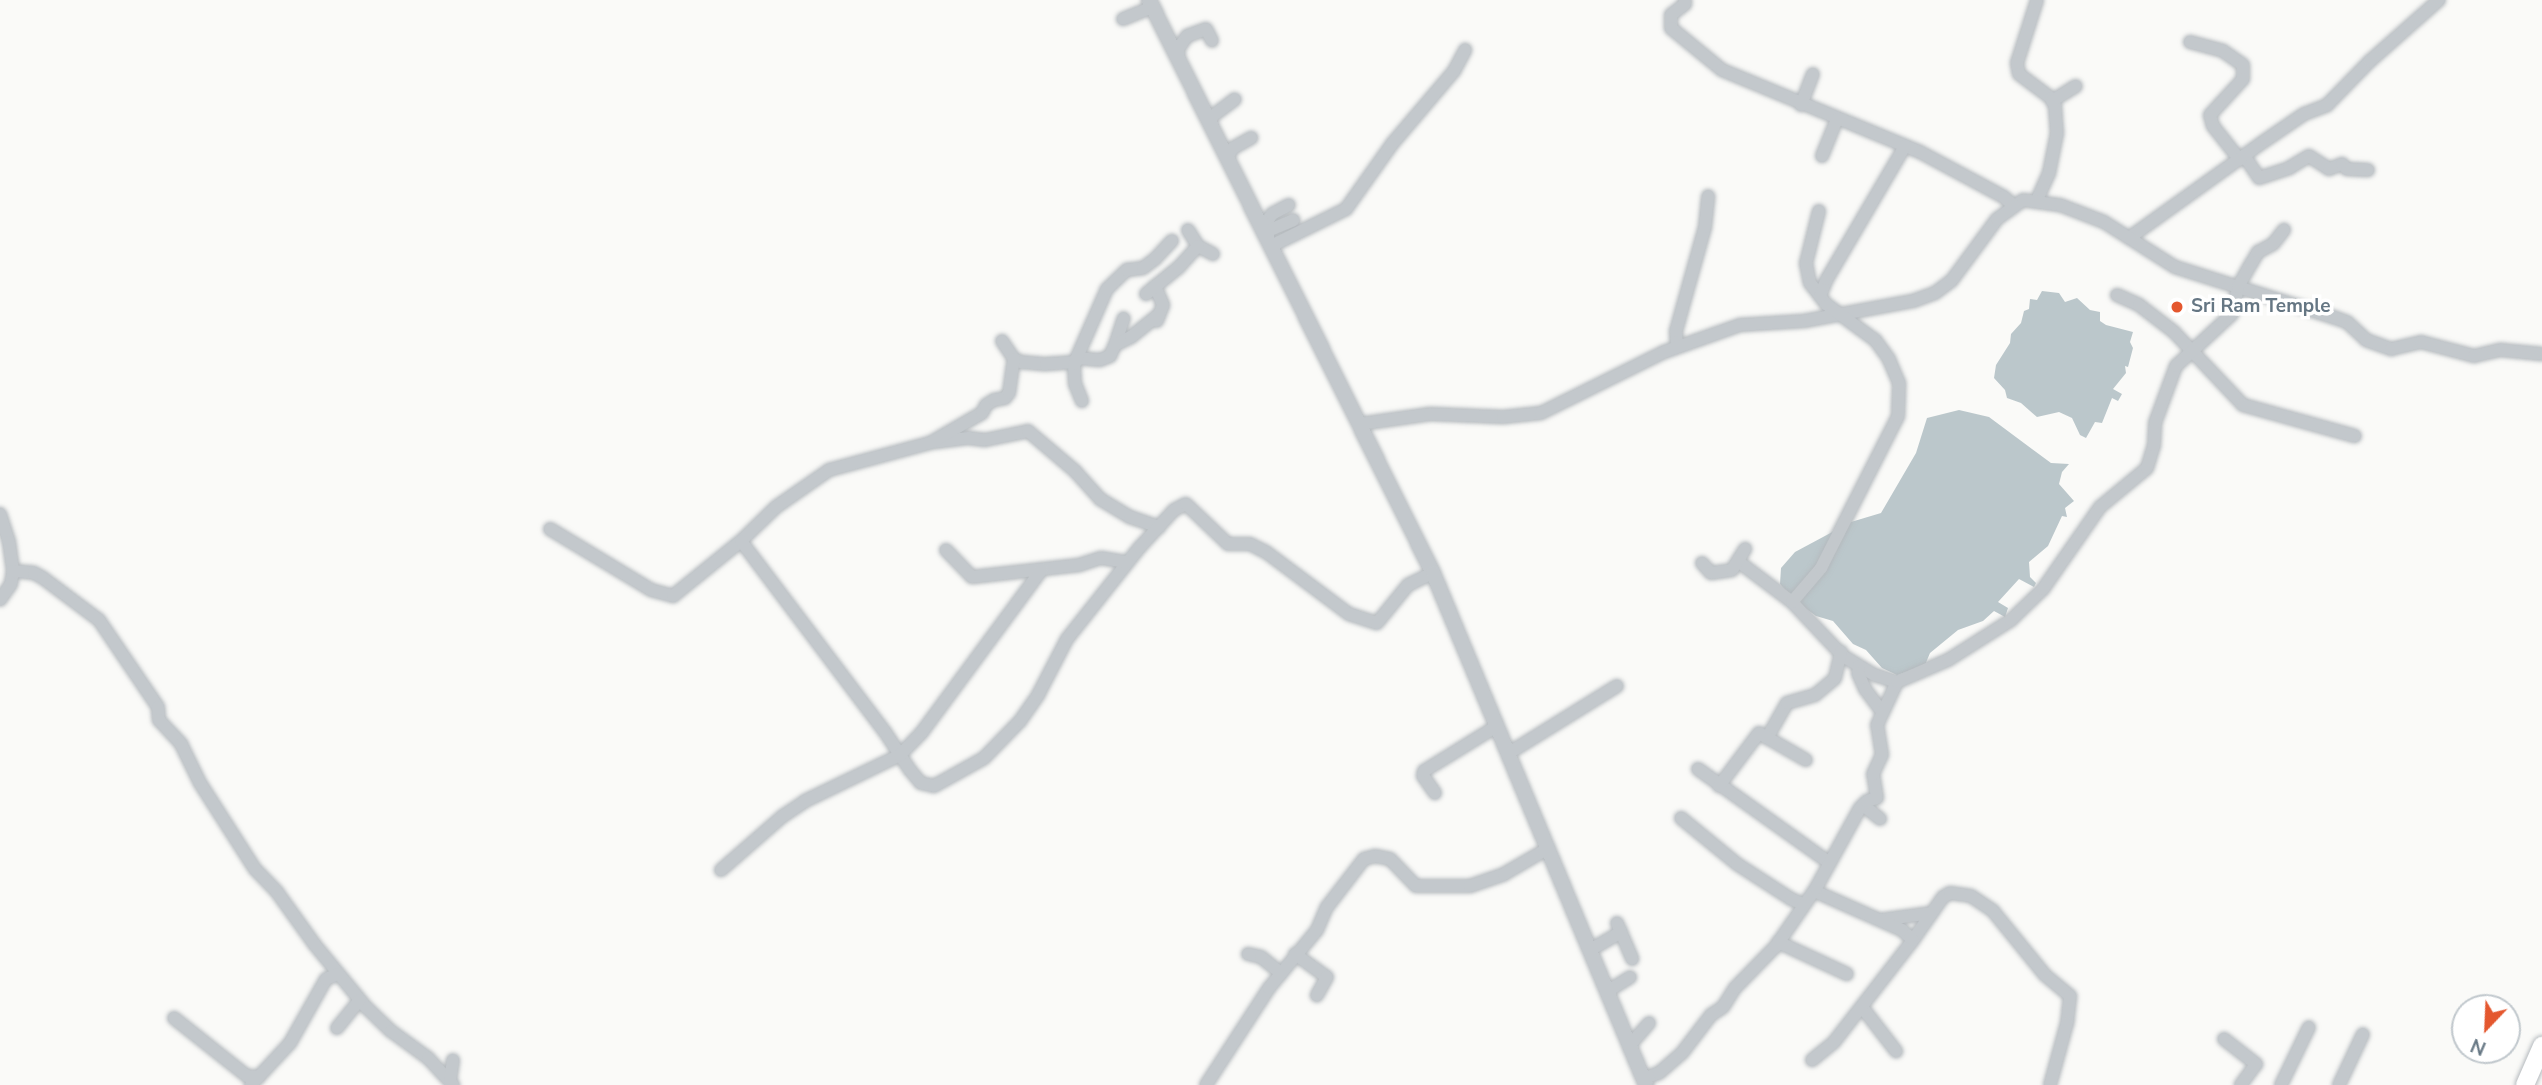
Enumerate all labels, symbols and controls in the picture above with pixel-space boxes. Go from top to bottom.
place label: Sri Ram Temple [2191,296,2330,318]
marker: Sri Ram Temple [2169,299,2185,315]
north arrow [2451,994,2521,1064]
text: N [2467,1032,2490,1061]

